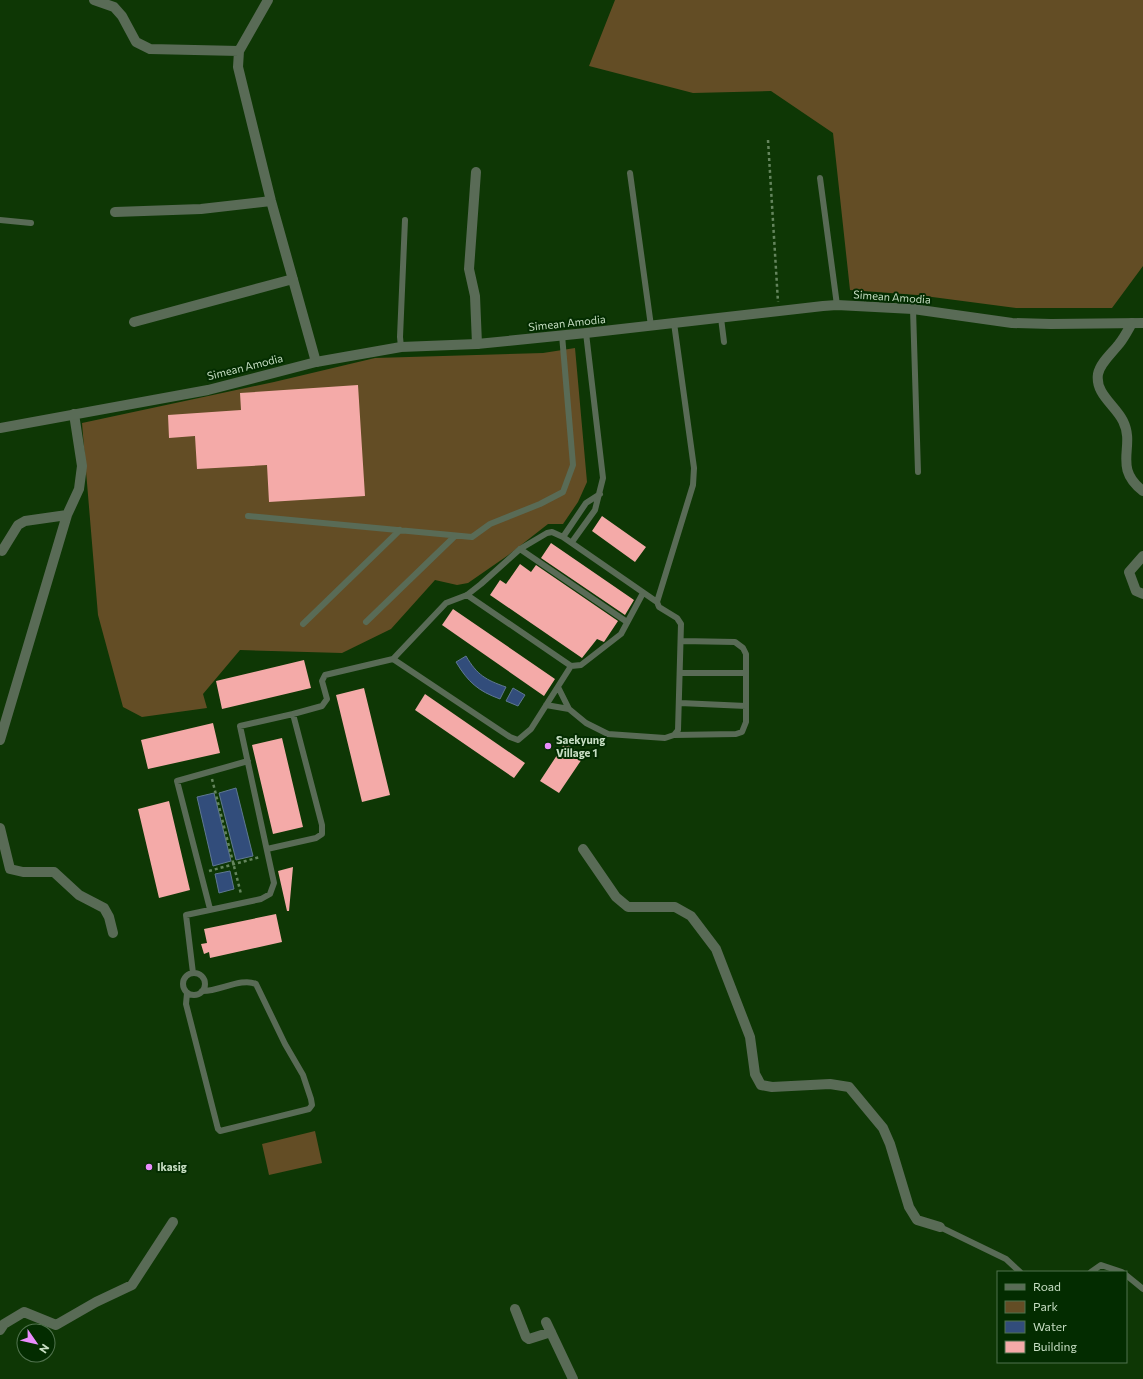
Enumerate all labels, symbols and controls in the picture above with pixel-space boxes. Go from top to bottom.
street label: Simean Amodia [853,287,931,306]
street label: Simean Amodia [528,312,606,333]
street label: Simean Amodia [206,351,284,382]
place label: Saekyung Village 1 [556,733,605,759]
marker: Saekyung Village 1 [543,741,553,751]
place label: Ikasig [157,1160,187,1173]
marker: Ikasig [144,1162,154,1172]
legend [997,1271,1127,1363]
text: Road [1033,1279,1061,1293]
text: Park [1033,1299,1059,1313]
text: Water [1033,1319,1067,1333]
north arrow [16,1323,56,1363]
text: Building [1033,1339,1077,1353]
text: N [37,1342,52,1356]

